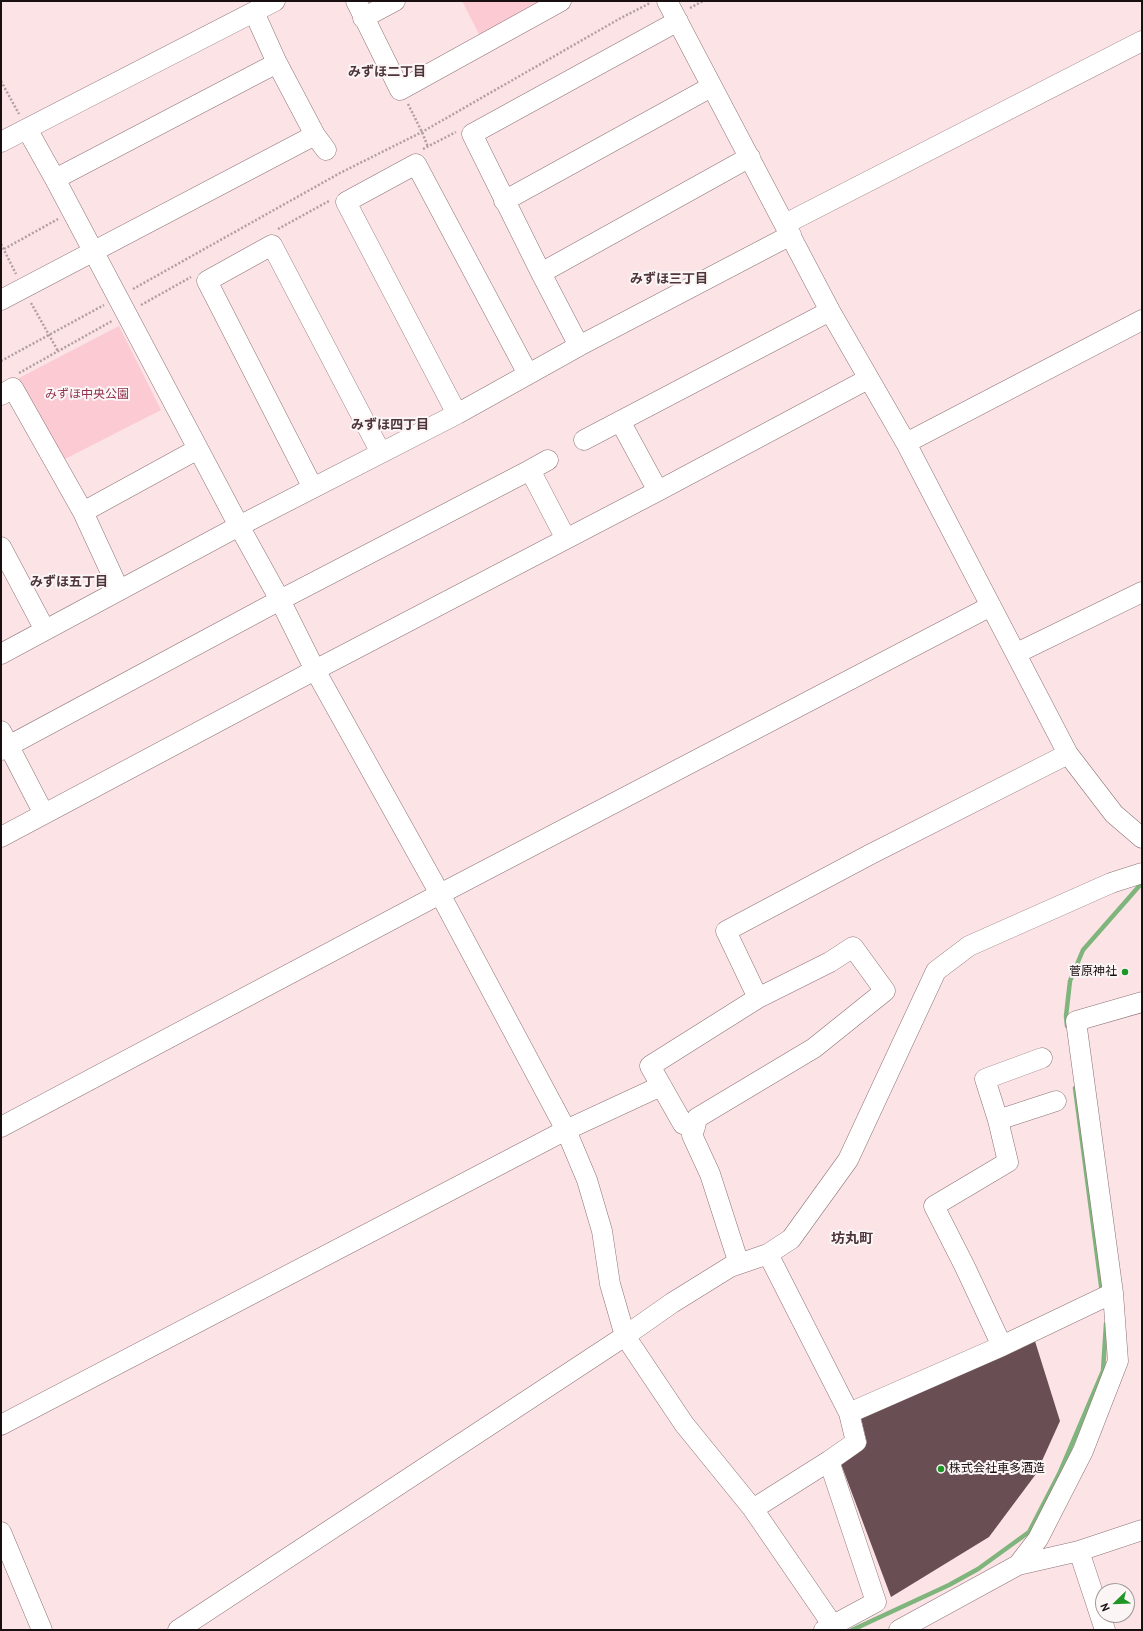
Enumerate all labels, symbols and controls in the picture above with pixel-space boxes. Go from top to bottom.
district label: みずほ二丁目 [348,64,426,80]
district label: みずほ三丁目 [630,271,708,287]
park label: みずほ中央公園 [45,388,129,402]
district label: みずほ四丁目 [351,417,429,433]
district label: みずほ五丁目 [30,574,108,590]
place label: 菅原神社 [1069,965,1117,979]
marker: 菅原神社 [1120,967,1130,977]
district label: 坊丸町 [831,1231,873,1247]
place label: 株式会社車多酒造 [949,1462,1045,1476]
marker: 株式会社車多酒造 [936,1464,946,1474]
north arrow [1095,1583,1135,1623]
text: N [1097,1601,1113,1613]

